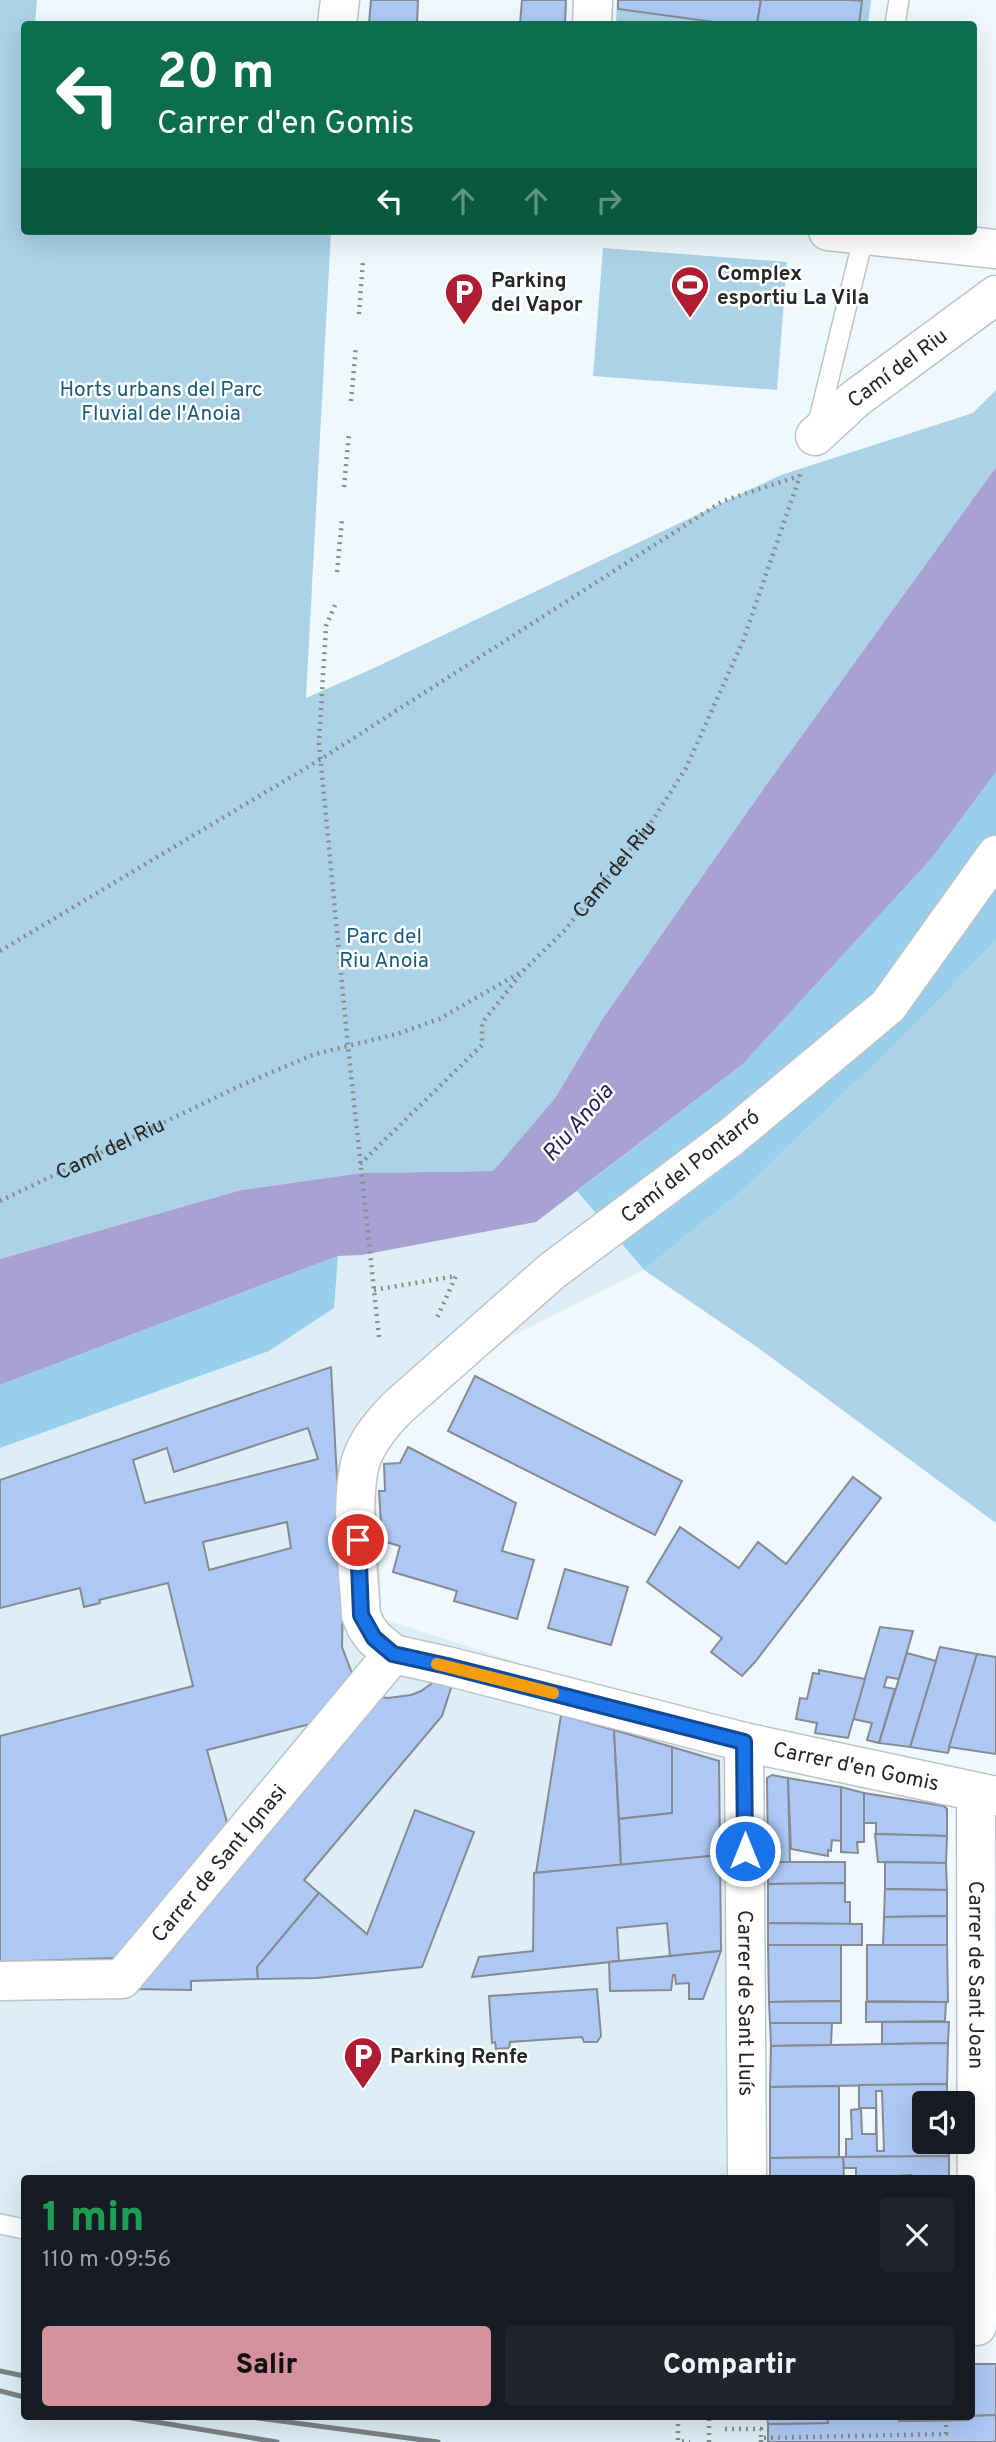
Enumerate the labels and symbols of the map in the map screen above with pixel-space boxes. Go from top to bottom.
place label: Complex esportiu La Vila [717,261,869,312]
sports icon: Complex esportiu La Vila [669,264,711,319]
place label: Parking del Vapor [491,268,583,319]
parking icon: Parking del Vapor [443,271,485,326]
street label: Camí del Riu [843,323,954,415]
park label: Horts urbans del Parc Fluvial de l'Anoia [59,377,263,428]
street label: Camí del Riu [568,816,663,925]
park label: Parc del Riu Anoia [339,924,429,975]
water label: Riu Anoia [537,1078,621,1169]
street label: Camí del Pontarró [616,1104,766,1230]
street label: Camí del Riu [52,1112,170,1187]
pin [328,1510,388,1570]
street label: Carrer d'en Gomis [770,1737,941,1798]
street label: Carrer de Sant Ignasi [146,1779,294,1949]
position arrow [708,1814,782,1888]
street label: Carrer de Sant Joan [961,1881,989,2069]
street label: Carrer de Sant Lluís [730,1910,758,2096]
parking icon: Parking Renfe [342,2035,384,2090]
place label: Parking Renfe [390,2044,528,2071]

